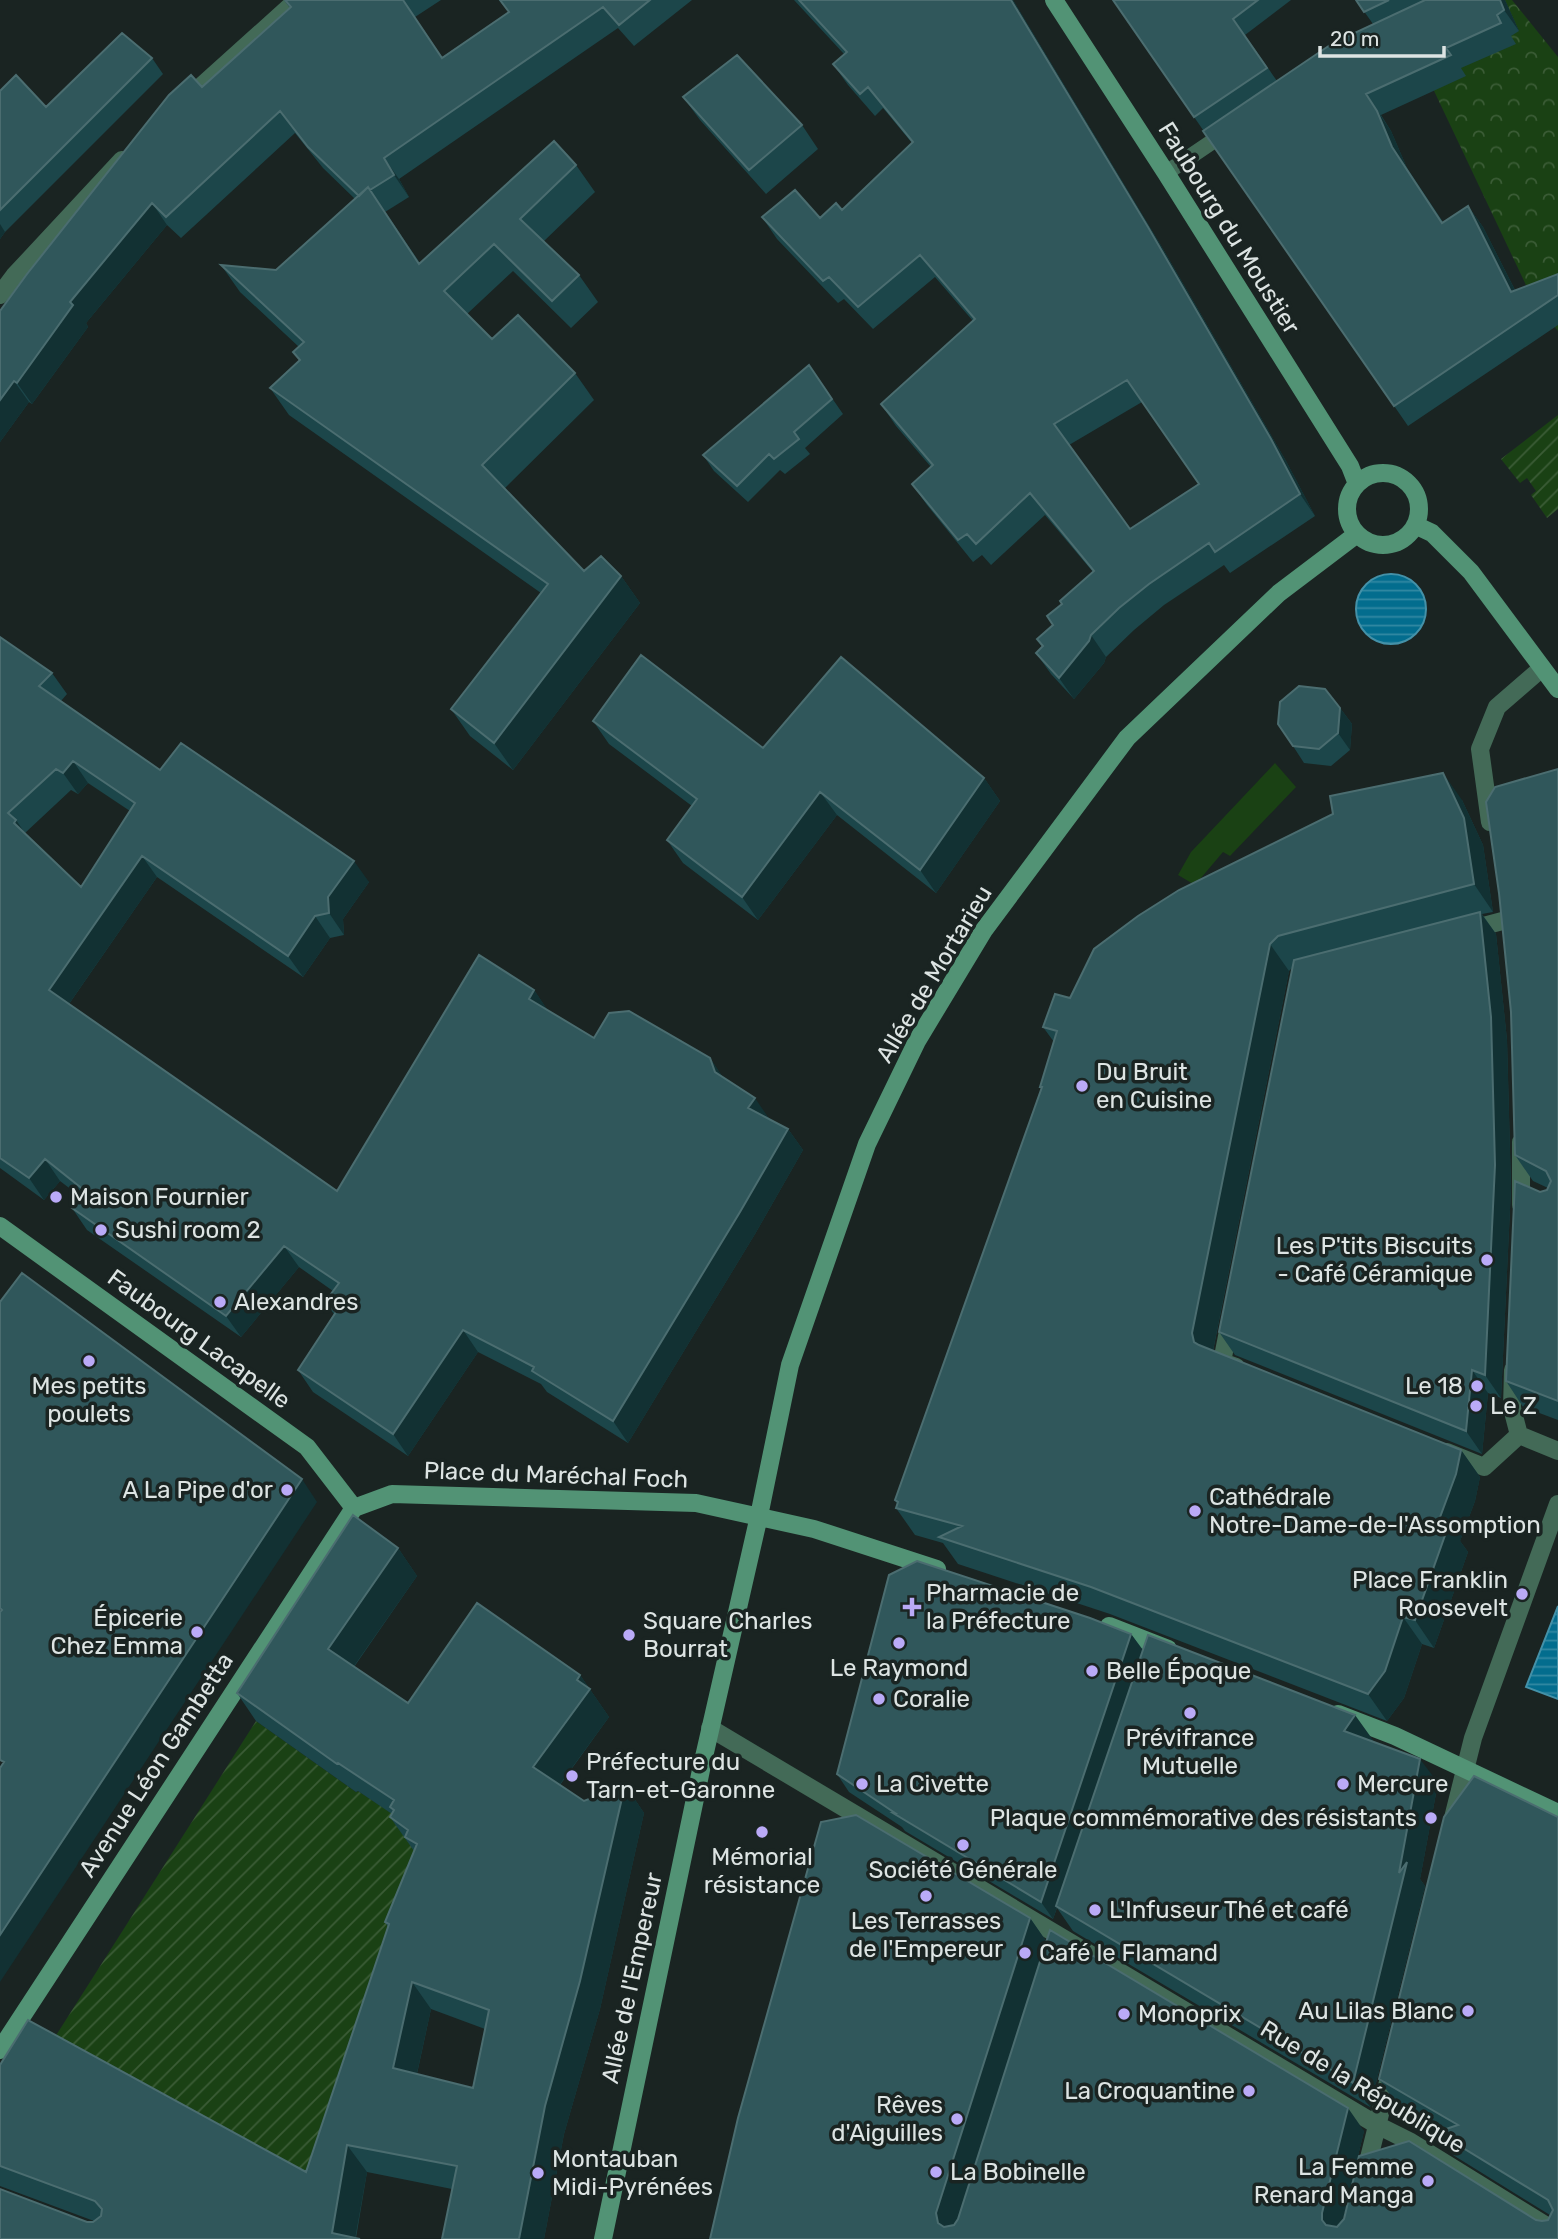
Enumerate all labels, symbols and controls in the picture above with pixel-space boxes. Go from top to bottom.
scale bar [1320,14,1444,58]
text: 20 m [1330,26,1379,51]
street label: Faubourg du Moustier [1152,117,1306,339]
street label: Allée de Mortarieu [870,880,998,1068]
place label: Du Bruit en Cuisine [1096,1058,1212,1114]
marker: Du Bruit en Cuisine [1074,1078,1090,1094]
place label: Maison Fournier [70,1183,249,1211]
marker: Maison Fournier [48,1189,64,1205]
place label: Sushi room 2 [115,1216,261,1244]
marker: Sushi room 2 [93,1222,109,1238]
place label: Les P'tits Biscuits - Café Céramique [1276,1232,1473,1288]
marker: Les P'tits Biscuits - Café Céramique [1479,1252,1495,1268]
street label: Faubourg Lacapelle [102,1263,296,1415]
place label: Alexandres [234,1288,359,1316]
marker: Alexandres [212,1294,228,1310]
marker: Mes petits poulets [81,1353,97,1369]
place label: Mes petits poulets [31,1372,147,1428]
place label: Le 18 [1405,1372,1463,1400]
marker: Le 18 [1469,1378,1485,1394]
place label: Le Z [1490,1392,1537,1420]
marker: Le Z [1468,1398,1484,1414]
street label: Place du Maréchal Foch [423,1456,689,1494]
place label: A La Pipe d'or [122,1476,273,1504]
marker: A La Pipe d'or [279,1482,295,1498]
place label: Cathédrale Notre-Dame-de-l'Assomption [1209,1483,1541,1539]
marker: Cathédrale Notre-Dame-de-l'Assomption [1187,1503,1203,1519]
place label: Place Franklin Roosevelt [1352,1566,1508,1622]
place label: Pharmacie de la Préfecture [926,1579,1079,1635]
marker: Place Franklin Roosevelt [1514,1586,1530,1602]
marker: Pharmacie de la Préfecture [904,1599,920,1615]
place label: Épicerie Chez Emma [50,1604,183,1660]
place label: Square Charles Bourrat [643,1607,813,1663]
marker: Épicerie Chez Emma [189,1624,205,1640]
marker: Square Charles Bourrat [621,1627,637,1643]
marker: Le Raymond [891,1635,907,1651]
street label: Avenue Léon Gambetta [73,1648,239,1882]
place label: Le Raymond [830,1654,968,1682]
place label: Belle Époque [1106,1657,1251,1685]
marker: Belle Époque [1084,1663,1100,1679]
place label: Coralie [893,1685,970,1713]
marker: Coralie [871,1691,887,1707]
marker: Prévifrance Mutuelle [1182,1705,1198,1721]
place label: Prévifrance Mutuelle [1125,1724,1255,1780]
place label: Préfecture du Tarn-et-Garonne [586,1748,775,1804]
marker: Préfecture du Tarn-et-Garonne [564,1768,580,1784]
place label: La Civette [876,1770,989,1798]
place label: Mercure [1357,1770,1448,1798]
marker: La Civette [854,1776,870,1792]
marker: Mercure [1335,1776,1351,1792]
place label: Plaque commémorative des résistants [990,1804,1417,1832]
marker: Plaque commémorative des résistants [1423,1810,1439,1826]
marker: Mémorial résistance [754,1824,770,1840]
marker: Société Générale [955,1837,971,1853]
place label: Mémorial résistance [704,1843,820,1899]
place label: Société Générale [868,1856,1058,1884]
street label: Allée de l'Empereur [596,1870,668,2086]
marker: Les Terrasses de l'Empereur [918,1888,934,1904]
place label: L'Infuseur Thé et café [1109,1896,1349,1924]
marker: L'Infuseur Thé et café [1087,1902,1103,1918]
place label: Les Terrasses de l'Empereur [849,1907,1003,1963]
place label: Café le Flamand [1039,1939,1218,1967]
marker: Café le Flamand [1017,1945,1033,1961]
place label: Au Lilas Blanc [1298,1997,1454,2025]
place label: Monoprix [1138,2000,1241,2028]
marker: Au Lilas Blanc [1460,2003,1476,2019]
marker: Monoprix [1116,2006,1132,2022]
street label: Rue de la République [1256,2015,1470,2159]
place label: La Croquantine [1064,2077,1235,2105]
marker: La Croquantine [1241,2083,1257,2099]
place label: Rêves d'Aiguilles [831,2091,943,2147]
marker: Rêves d'Aiguilles [949,2111,965,2127]
place label: Montauban Midi-Pyrénées [552,2145,713,2201]
place label: La Femme Renard Manga [1254,2153,1414,2209]
place label: La Bobinelle [950,2158,1086,2186]
marker: La Bobinelle [928,2164,944,2180]
marker: Montauban Midi-Pyrénées [530,2165,546,2181]
marker: La Femme Renard Manga [1420,2173,1436,2189]

